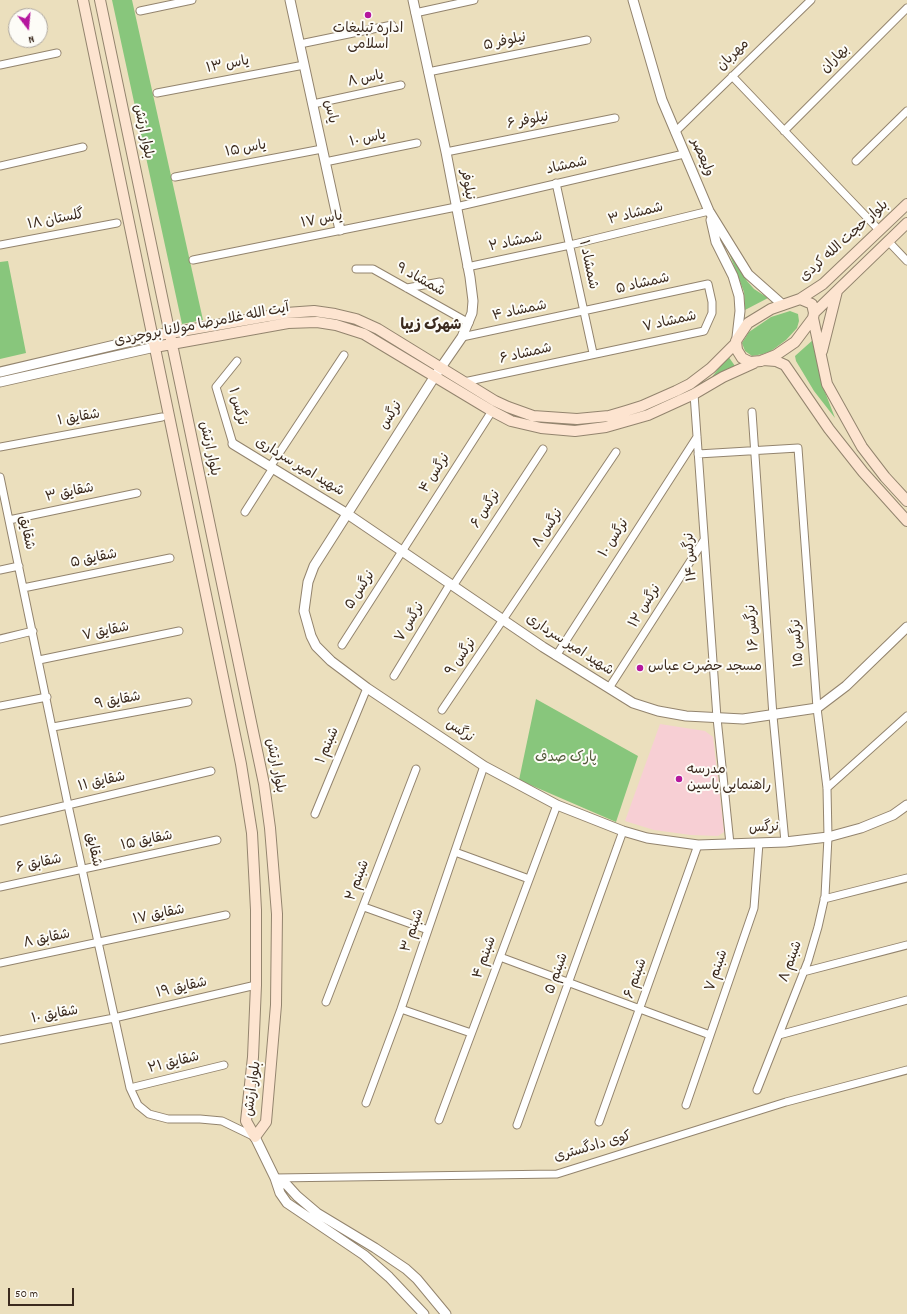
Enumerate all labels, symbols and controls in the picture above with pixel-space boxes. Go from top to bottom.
north arrow [8,8,48,48]
marker: اداره تبلیغات اسلامی [363,10,373,20]
place label: اداره تبلیغات اسلامی [333,22,403,54]
text: N [26,30,36,47]
street label: نیلوفر ۵ [482,30,528,56]
street label: مهربان [714,37,754,75]
street label: بهاران [818,42,854,78]
street label: یاس ۱۳ [205,54,251,78]
street label: یاس ۸ [346,68,386,92]
street label: یاس [318,99,340,125]
street label: بلوار ارتش [128,103,156,161]
street label: نیلوفر ۶ [506,110,550,134]
street label: یاس ۱۰ [348,128,388,152]
street label: ولیعصر [686,137,716,179]
street label: یاس ۱۵ [224,138,268,162]
street label: شمشاد [545,154,589,180]
street label: نیلوفر [455,169,477,201]
street label: بلوار حجت الله کردی [797,198,893,286]
street label: شمشاد ۳ [607,200,665,230]
street label: گلستان ۱۸ [26,207,86,235]
street label: یاس ۱۷ [300,209,344,233]
street label: شمشاد ۲ [488,229,544,257]
street label: شمشاد ۱ [574,239,600,291]
street label: شمشاد ۹ [392,261,448,301]
street label: شمشاد ۵ [615,271,671,299]
street label: شمشاد ۴ [491,298,549,326]
street label: آیت الله غلامرضا مولانا بروجردی [113,301,291,351]
street label: شمشاد ۷ [641,309,699,337]
district label: شهرک زیبا [401,318,461,336]
street label: شمشاد ۶ [498,341,554,369]
street label: نرگس ۱ [223,386,249,428]
street label: نرگس [377,399,407,433]
street label: شقایق ۱ [56,407,102,431]
street label: بلوار ارتش [194,420,222,478]
street label: شهید امیر سرداری [251,435,347,501]
street label: نرگس ۴ [417,451,455,497]
street label: شقایق ۳ [44,481,96,507]
street label: نرگس ۶ [469,488,505,532]
street label: نرگس ۸ [530,506,568,552]
street label: شقایق [13,514,37,552]
street label: نرگس ۱۰ [596,516,634,562]
street label: نرگس ۱۴ [682,532,702,582]
street label: شقایق ۵ [69,547,119,573]
street label: نرگس ۵ [342,568,380,614]
street label: نرگس ۱۲ [626,582,666,632]
street label: نرگس ۷ [393,600,429,646]
street label: نرگس ۱۶ [744,604,764,652]
street label: شهید امیر سرداری [522,611,616,681]
street label: نرگس ۱۵ [789,618,809,668]
street label: شقایق ۷ [81,620,131,646]
street label: نرگس ۹ [443,636,481,680]
place label: مسجد حضرت عباس [648,660,762,676]
marker: مسجد حضرت عباس [635,663,645,673]
street label: شقایق ۹ [94,689,142,715]
street label: نرگس [442,717,476,747]
street label: شبنم ۱ [314,725,344,767]
street label: بلوار ارتش [260,737,288,795]
park label: پارک صدف [535,751,597,767]
place label: مدرسه راهنمایی یاسین [687,763,771,796]
street label: شقایق ۱۱ [77,769,127,797]
marker: مدرسه راهنمایی یاسین [674,774,684,784]
street label: نرگس [749,820,779,838]
street label: شقایق ۱۵ [120,828,174,856]
street label: شقایق [80,831,104,869]
street label: شقابق ۶ [15,852,63,878]
street label: شبنم ۲ [344,858,374,904]
street label: شقایق ۱۷ [132,902,186,930]
street label: شبنم ۳ [399,907,429,955]
street label: شقابق ۸ [22,927,72,953]
street label: شبنم ۴ [471,935,501,981]
street label: شبنم ۸ [777,939,807,985]
street label: شبنم ۷ [703,948,733,994]
street label: شبنم ۵ [543,951,573,997]
street label: شبنم ۶ [622,957,652,1001]
street label: شقایق ۱۹ [155,975,209,1003]
street label: شقایق ۱۰ [30,1003,80,1029]
street label: شقایق ۲۱ [147,1050,201,1078]
street label: بلوار ارتش [242,1060,266,1118]
street label: کوی دادگستری [553,1129,633,1167]
scale bar [10,1280,76,1306]
text: 50 m [15,1286,38,1303]

